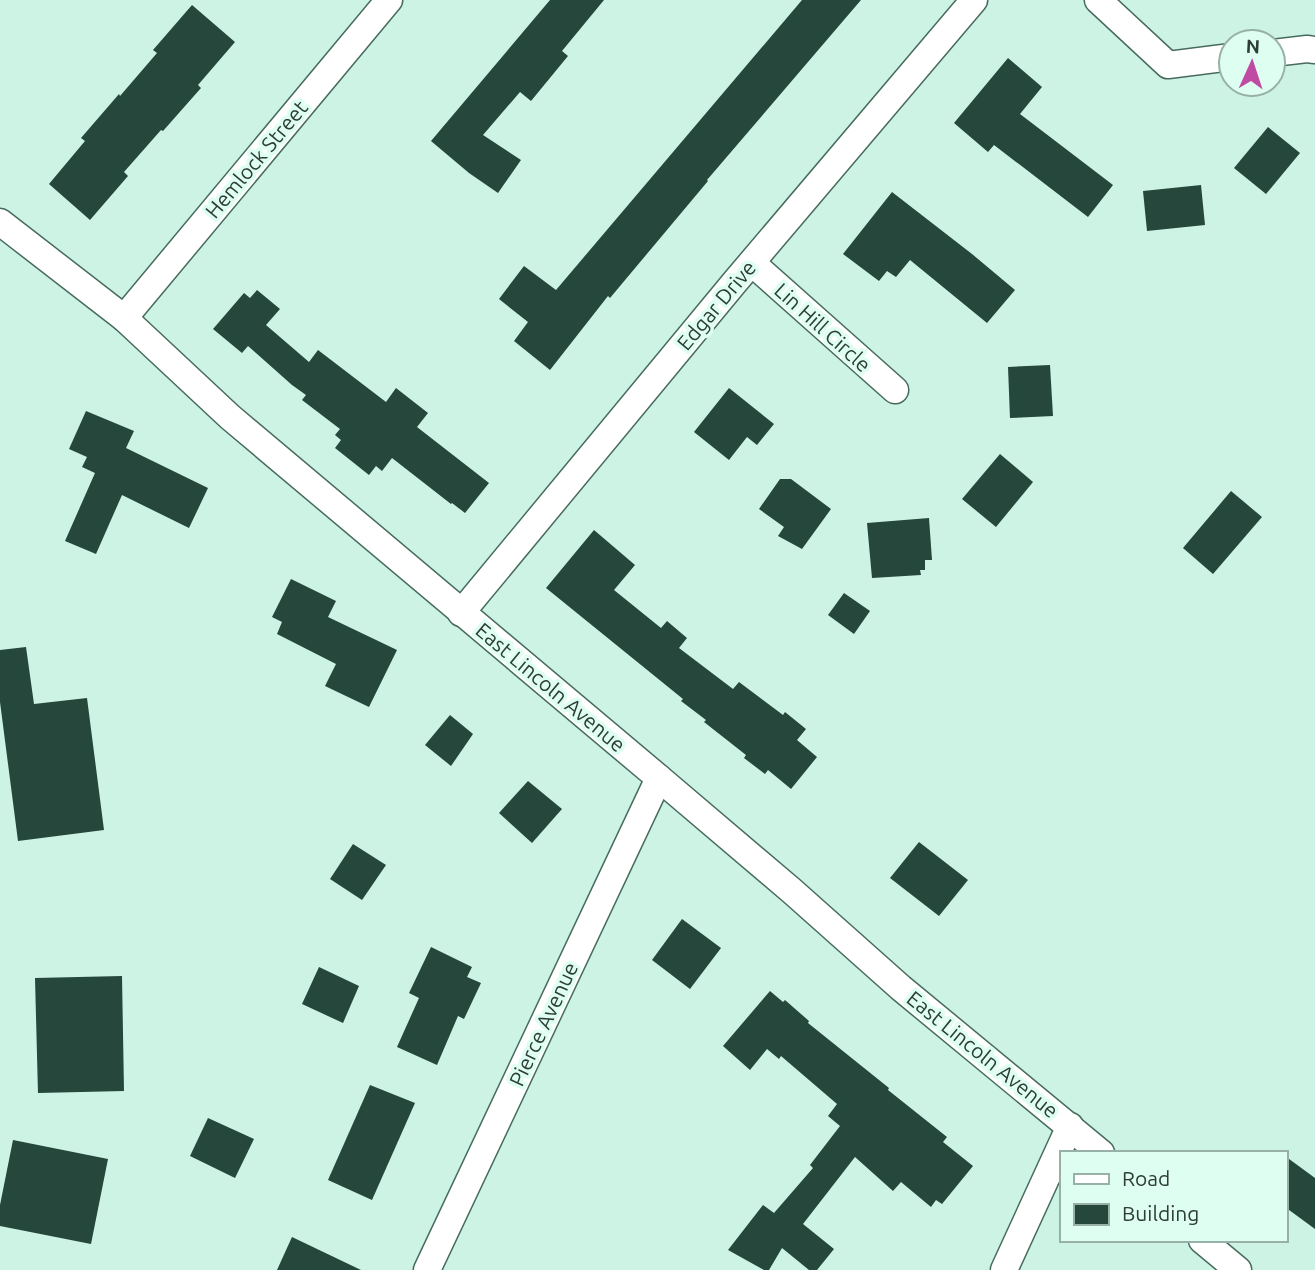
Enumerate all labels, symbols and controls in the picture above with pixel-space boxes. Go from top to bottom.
north arrow [1217,28,1287,98]
text: N [1245,35,1261,57]
street label: Hemlock Street [200,95,312,223]
street label: Edgar Drive [672,255,760,355]
street label: Lin Hill Circle [770,278,876,376]
street label: East Lincoln Avenue [471,618,631,756]
street label: Pierce Avenue [504,958,582,1090]
street label: East Lincoln Avenue [903,986,1063,1122]
legend [1060,1151,1287,1242]
text: Road [1122,1166,1170,1190]
text: Building [1122,1201,1199,1225]

